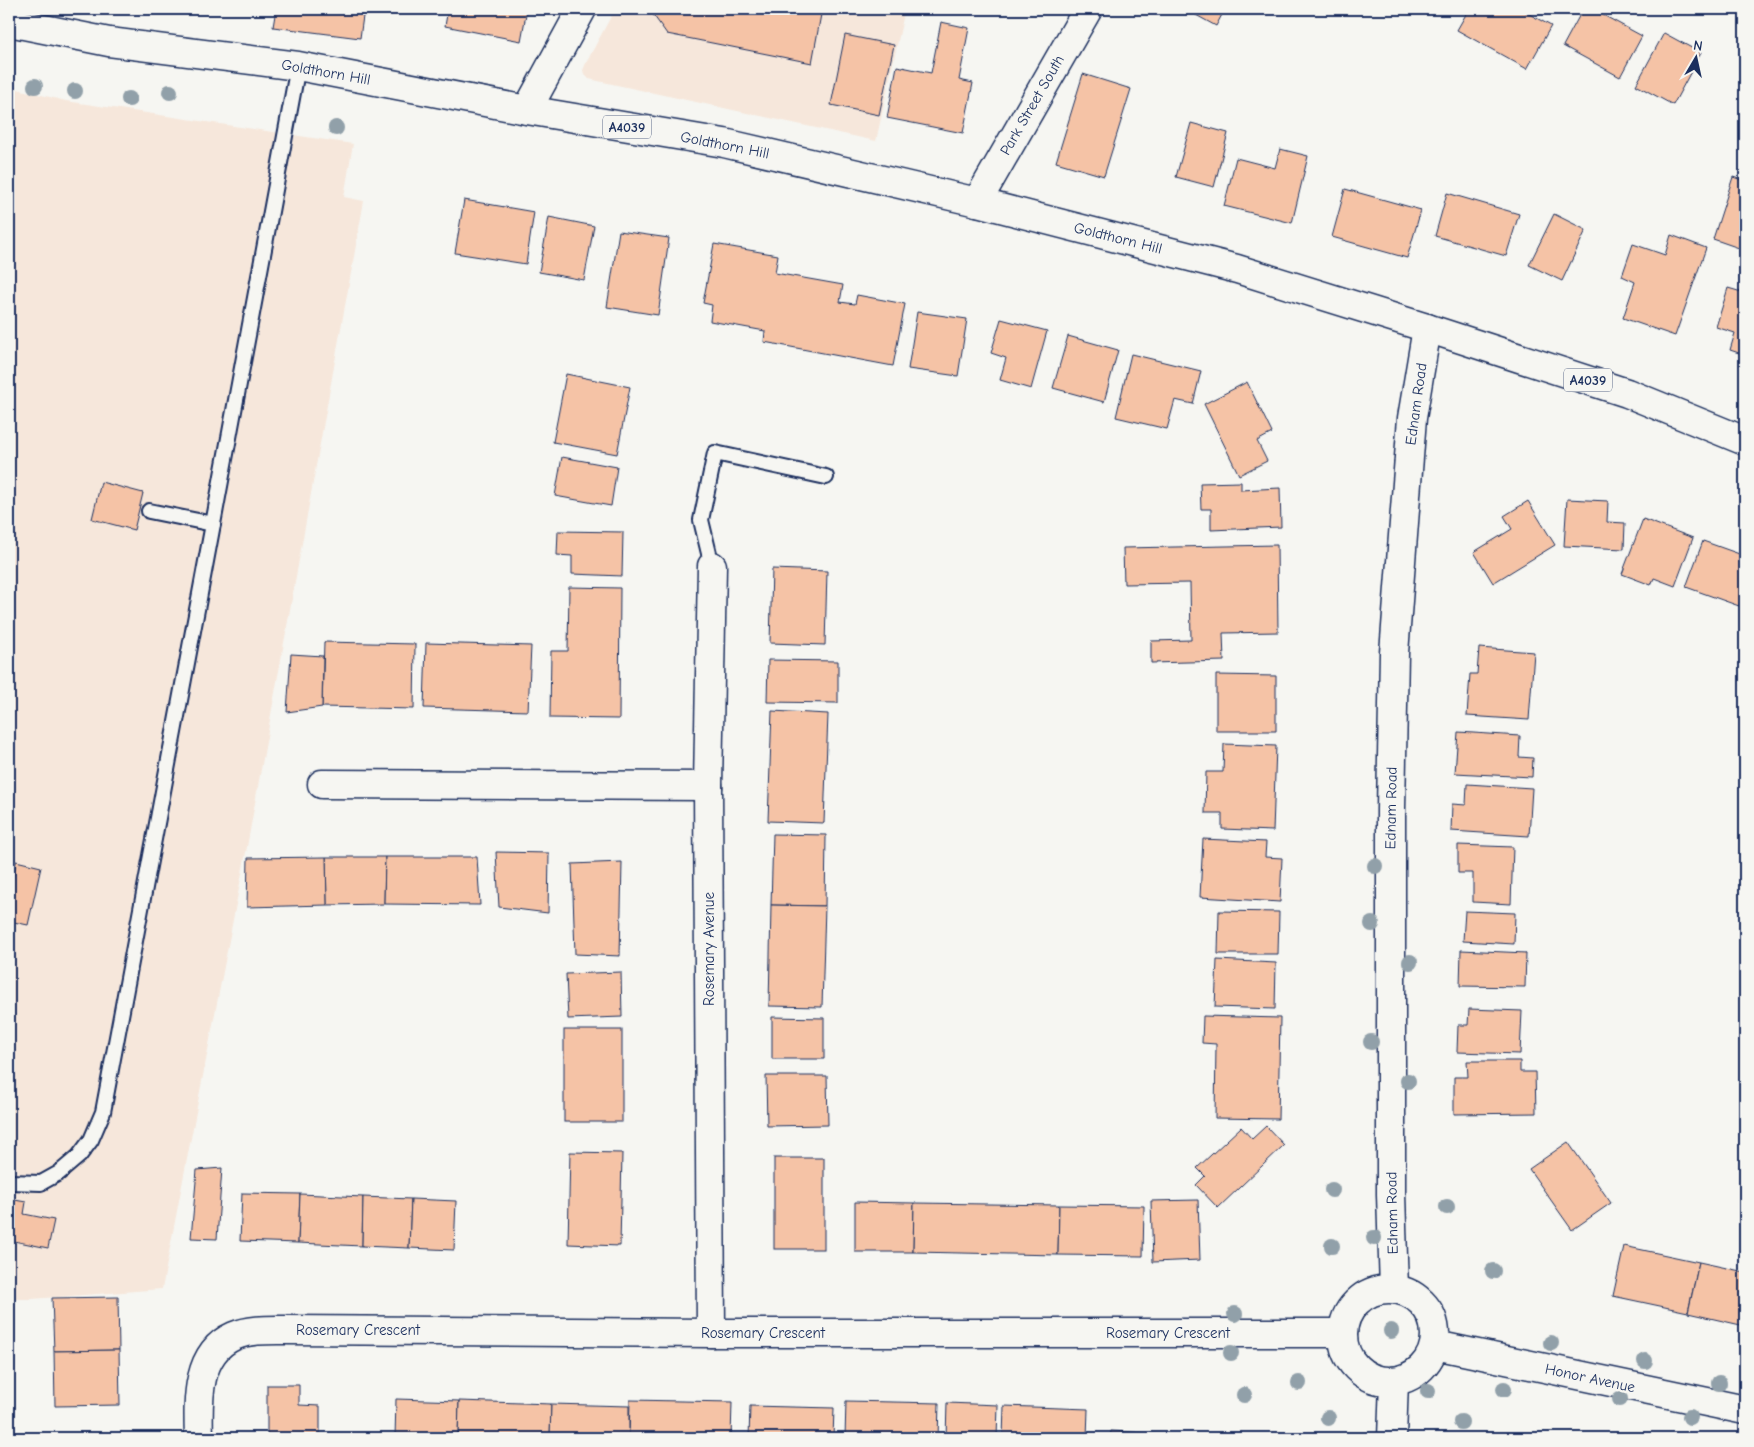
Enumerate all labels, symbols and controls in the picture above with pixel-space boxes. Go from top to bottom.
north arrow [1672,32,1722,82]
text: N [1692,37,1704,55]
street label: Park Street South [996,52,1068,158]
street label: Goldthorn Hill [280,55,372,89]
road number: A4039 [603,115,651,138]
street label: Goldthorn Hill [679,128,771,162]
street label: Goldthorn Hill [1072,218,1164,258]
street label: Ednam Road [1401,362,1431,446]
road number: A4039 [1564,368,1612,392]
street label: Ednam Road [1381,766,1401,850]
street label: Rosemary Avenue [700,892,718,1006]
street label: Ednam Road [1382,1171,1402,1255]
street label: Rosemary Crescent [296,1321,421,1339]
street label: Rosemary Crescent [701,1324,826,1342]
street label: Rosemary Crescent [1106,1324,1231,1342]
street label: Honor Avenue [1543,1360,1637,1396]

